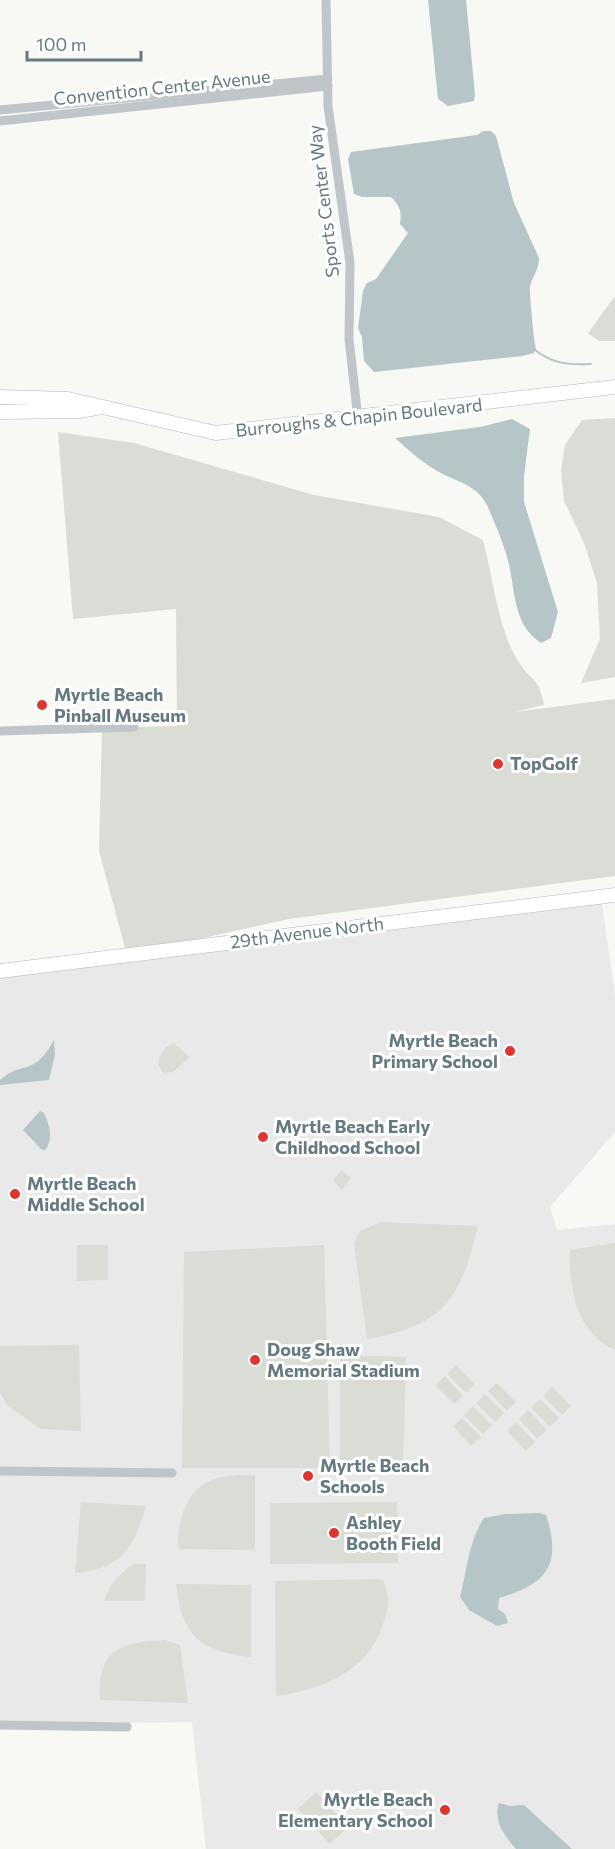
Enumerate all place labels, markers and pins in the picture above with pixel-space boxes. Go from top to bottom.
place label: Myrtle Beach Pinball Museum [54,683,186,726]
marker: Myrtle Beach Pinball Museum [35,698,49,712]
place label: TopGolf [510,752,578,774]
marker: TopGolf [491,757,505,771]
place label: Myrtle Beach Primary School [372,1029,498,1072]
marker: Myrtle Beach Primary School [503,1044,517,1058]
place label: Myrtle Beach Early Childhood School [275,1115,430,1158]
marker: Myrtle Beach Early Childhood School [256,1130,270,1144]
place label: Myrtle Beach Middle School [27,1172,145,1215]
marker: Myrtle Beach Middle School [8,1187,22,1201]
place label: Doug Shaw Memorial Stadium [267,1338,420,1381]
marker: Doug Shaw Memorial Stadium [248,1353,262,1367]
place label: Myrtle Beach Schools [320,1454,429,1497]
marker: Myrtle Beach Schools [301,1469,315,1483]
place label: Ashley Booth Field [346,1511,441,1554]
marker: Ashley Booth Field [327,1526,341,1540]
place label: Myrtle Beach Elementary School [278,1788,433,1831]
marker: Myrtle Beach Elementary School [438,1803,452,1817]

